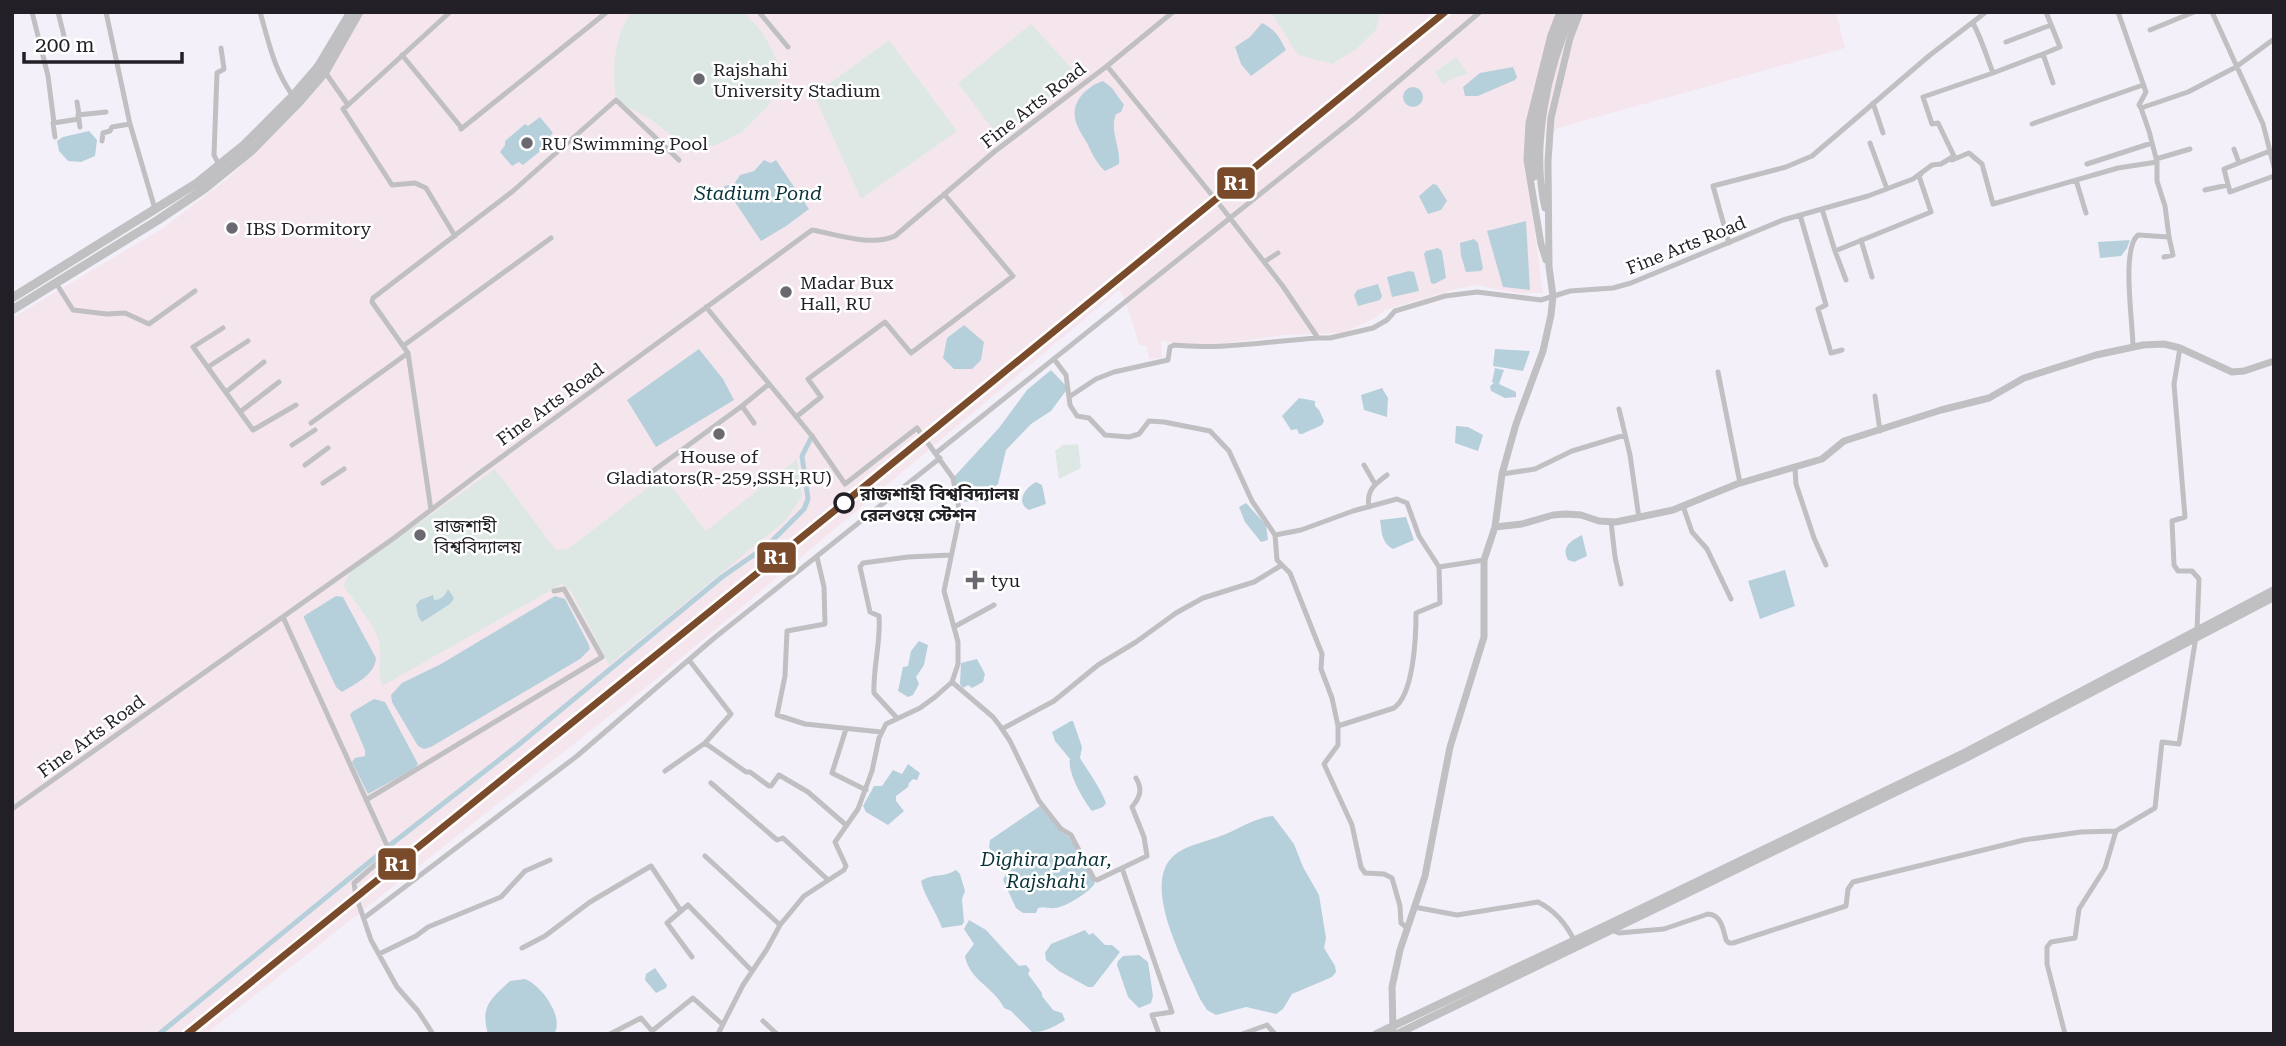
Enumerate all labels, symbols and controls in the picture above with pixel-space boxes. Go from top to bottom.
scale bar [24,21,182,65]
text: 200 m [35,33,95,57]
street label: Fine Arts Road [977,57,1090,152]
place label: Rajshahi University Stadium [713,59,880,101]
marker: Rajshahi University Stadium [691,71,707,87]
place label: RU Swimming Pool [541,133,708,154]
marker: RU Swimming Pool [519,135,535,151]
line badge: R1 [1216,166,1256,200]
text: R1 [1224,172,1249,195]
water label: Stadium Pond [693,182,822,205]
street label: Fine Arts Road [1623,211,1749,279]
place label: IBS Dormitory [246,218,372,239]
marker: IBS Dormitory [224,220,240,236]
place label: Madar Bux Hall, RU [800,272,894,314]
marker: Madar Bux Hall, RU [778,284,794,300]
street label: Fine Arts Road [492,358,608,450]
marker: House of Gladiators(R-259,SSH,RU) [711,426,727,442]
place label: House of Gladiators(R-259,SSH,RU) [606,446,832,488]
place label: রাজশাহী বিশ্ববিদ্যালয় রেলওয়ে স্টেশন [859,483,1020,525]
marker: রাজশাহী বিশ্ববিদ্যালয় রেলওয়ে স্টেশন [834,493,854,513]
place label: রাজশাহী বিশ্ববিদ্যালয় [433,515,522,557]
marker: রাজশাহী বিশ্ববিদ্যালয় [412,527,428,543]
line badge: R1 [756,541,797,574]
text: R1 [764,546,789,569]
marker: tyu [965,570,985,590]
place label: tyu [991,570,1020,591]
street label: Fine Arts Road [33,690,149,782]
line badge: R1 [377,847,417,881]
water label: Dighira pahar, Rajshahi [980,848,1111,893]
text: R1 [385,853,410,876]

